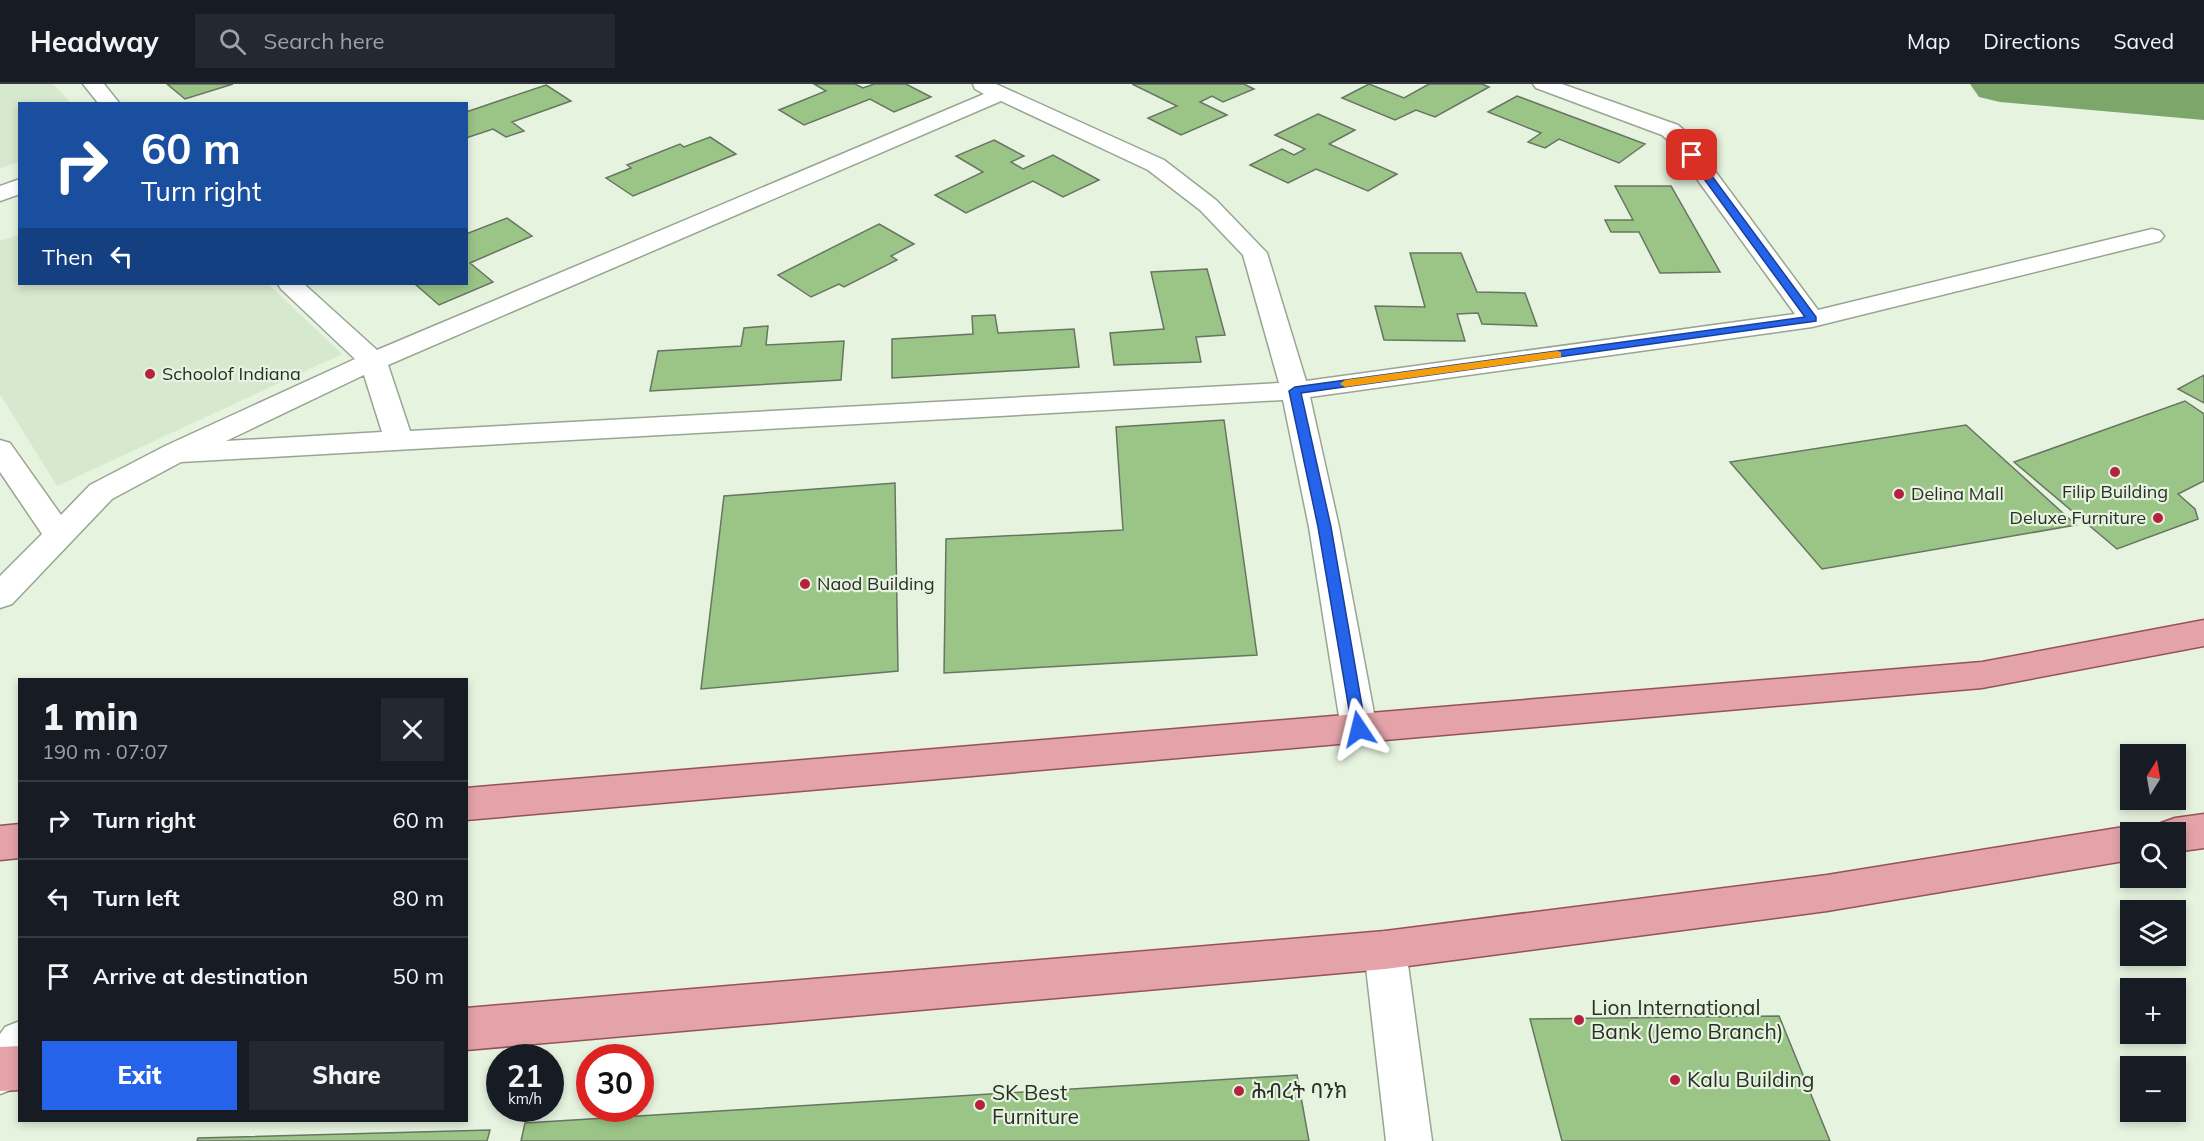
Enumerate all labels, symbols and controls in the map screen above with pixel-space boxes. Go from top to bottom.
search box [195,14,615,68]
text: Headway [30,24,159,59]
icon: search [216,25,249,58]
text: Search here [264,27,385,55]
text: Map [1907,28,1950,54]
text: Directions [1983,28,2080,54]
text: Saved [2113,28,2174,54]
text: 60 m [141,122,241,175]
icon: right [42,126,120,204]
pin [1666,129,1717,180]
icon: arrive [1675,138,1708,171]
text: Turn right [141,174,261,208]
icon: left [105,240,138,273]
text: Then [42,243,93,271]
place label: Schoolof Indiana [162,362,301,385]
marker: Schoolof Indiana [143,367,157,381]
marker: Filip Building [2108,465,2122,479]
place label: Filip Building [2062,480,2168,503]
place label: Delina Mall [1911,482,2004,505]
marker: Delina Mall [1892,487,1906,501]
place label: Deluxe Furniture [2010,506,2146,529]
marker: Deluxe Furniture [2151,511,2165,525]
place label: Naod Building [817,572,935,595]
marker: Naod Building [798,577,812,591]
text: 1 min [42,694,138,739]
position arrow [1327,697,1391,761]
button: close [381,698,444,761]
text: 190 m · 07:07 [42,739,168,764]
north arrow [2120,744,2186,810]
map controls [2120,744,2186,1122]
icon: right [42,804,75,837]
text: Turn right [93,806,196,834]
text: 60 m [393,806,444,834]
button: search [2120,822,2186,888]
icon: left [42,882,75,915]
text: Turn left [93,884,180,912]
text: 80 m [393,884,444,912]
button: layers [2120,900,2186,966]
icon: arrive [42,960,75,993]
text: Arrive at destination [93,962,308,990]
text: 50 m [393,962,444,990]
button: + [2120,978,2186,1044]
place label: Lion International Bank (Jemo Branch) [1591,994,1784,1044]
marker: Lion International Bank (Jemo Branch) [1572,1013,1586,1027]
button: Exit [42,1041,237,1110]
button: Share [249,1041,444,1110]
speed limit sign: 30 [576,1044,654,1122]
button: − [2120,1056,2186,1122]
text: 21 [507,1057,543,1095]
place label: Kalu Building [1687,1066,1814,1092]
marker: Kalu Building [1668,1073,1682,1087]
place label: ሕብረት ባንክ [1251,1077,1347,1103]
place label: SK Best Furniture [992,1079,1079,1129]
marker: ሕብረት ባንክ [1232,1084,1246,1098]
text: km/h [508,1089,542,1108]
marker: SK Best Furniture [973,1098,987,1112]

